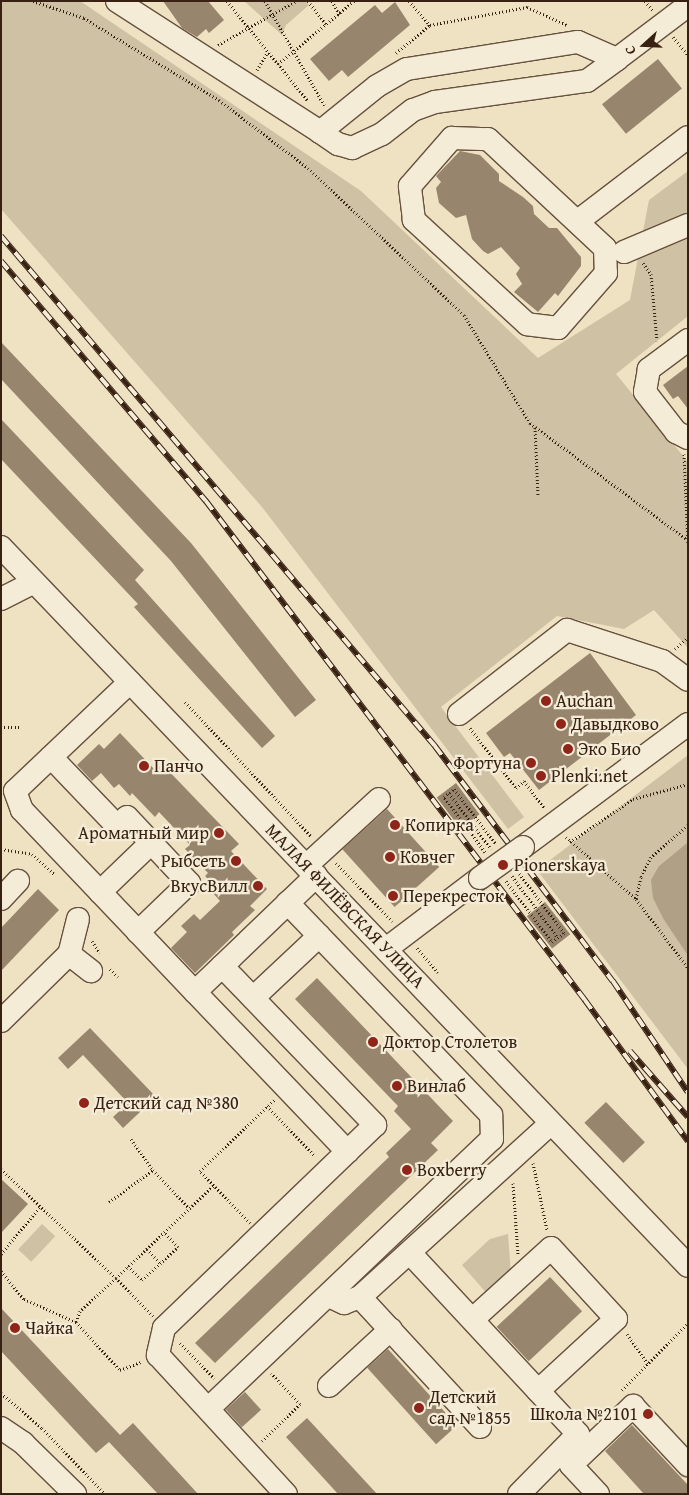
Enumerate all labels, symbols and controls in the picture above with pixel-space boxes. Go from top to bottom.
north arrow [619,20,669,70]
text: С [619,43,641,57]
place label: Auchan [556,690,613,712]
marker: Auchan [540,695,552,707]
place label: Давыдково [571,713,659,735]
marker: Давыдково [555,718,567,730]
place label: Эко Био [578,738,641,760]
marker: Эко Био [562,743,574,755]
place label: Фортуна [454,752,521,774]
place label: Панчо [154,755,203,777]
marker: Фортуна [525,757,537,769]
marker: Панчо [138,760,150,772]
place label: Plenki.net [551,765,628,787]
marker: Plenki.net [535,770,547,782]
place label: Копирка [405,814,474,836]
street label: МАЛАЯ ФИЛЁВСКАЯ УЛИЦА [261,819,429,993]
marker: Копирка [389,819,401,831]
place label: Ароматный мир [78,822,209,844]
marker: Ароматный мир [213,827,225,839]
place label: Ковчег [400,846,455,868]
place label: Рыбсеть [161,850,226,872]
marker: Ковчег [384,851,396,863]
place label: Pionerskaya [514,854,606,876]
marker: Рыбсеть [230,855,242,867]
marker: Pionerskaya [496,858,510,872]
place label: ВкусВилл [171,875,248,897]
marker: ВкусВилл [252,880,264,892]
place label: Перекресток [403,885,504,907]
marker: Перекресток [387,890,399,902]
place label: Доктор Столетов [383,1031,517,1053]
marker: Доктор Столетов [367,1036,379,1048]
place label: Винлаб [407,1075,466,1097]
marker: Винлаб [391,1080,403,1092]
place label: Детский сад №380 [94,1092,239,1114]
marker: Детский сад №380 [78,1097,90,1109]
place label: Boxberry [417,1159,487,1181]
marker: Boxberry [401,1164,413,1176]
place label: Чайка [25,1317,73,1339]
marker: Чайка [9,1322,21,1334]
place label: Детский сад №1855 [429,1387,511,1430]
marker: Детский сад №1855 [413,1402,425,1414]
place label: Школа №2101 [530,1403,638,1425]
marker: Школа №2101 [642,1408,654,1420]

